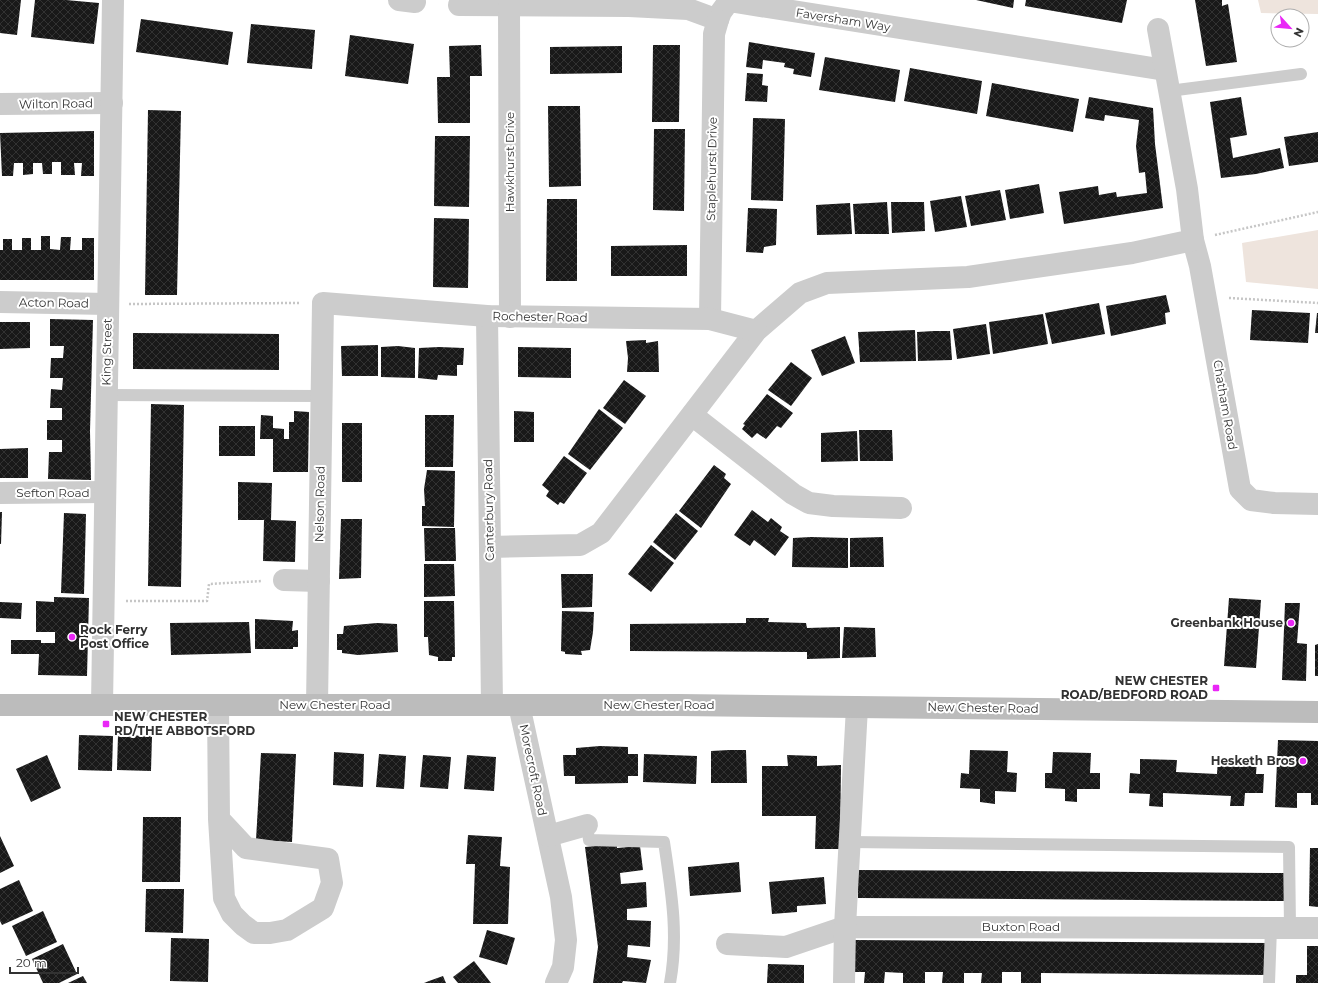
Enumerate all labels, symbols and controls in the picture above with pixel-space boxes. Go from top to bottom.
street label: Faversham Way [795,5,892,34]
north arrow [1270,8,1310,48]
text: N [1291,25,1307,40]
street label: Wilton Road [19,95,93,112]
street label: Hawkhurst Drive [502,112,517,212]
street label: Staplehurst Drive [703,117,720,221]
street label: Acton Road [19,294,89,311]
street label: Rochester Road [492,308,588,325]
street label: King Street [98,318,115,386]
street label: Chatham Road [1210,359,1241,451]
street label: Canterbury Road [480,459,497,561]
street label: Nelson Road [311,466,328,542]
street label: Sefton Road [16,485,90,500]
place label: Greenbank House [1170,615,1283,630]
marker: Greenbank House [1286,618,1296,628]
place label: Rock Ferry Post Office [80,622,150,651]
marker: Rock Ferry Post Office [67,632,77,642]
place label: NEW CHESTER ROAD/BEDFORD ROAD [1061,673,1208,702]
marker: NEW CHESTER ROAD/BEDFORD ROAD [1211,683,1221,693]
street label: New Chester Road [279,697,391,712]
street label: New Chester Road [603,697,715,712]
street label: New Chester Road [927,699,1039,716]
place label: NEW CHESTER RD/THE ABBOTSFORD [114,709,255,738]
marker: NEW CHESTER RD/THE ABBOTSFORD [101,719,111,729]
street label: Morecroft Road [516,723,551,817]
place label: Hesketh Bros [1211,753,1296,768]
marker: Hesketh Bros [1298,756,1308,766]
street label: Buxton Road [982,919,1060,934]
scale bar [10,949,78,975]
text: 20 m [16,955,47,970]

